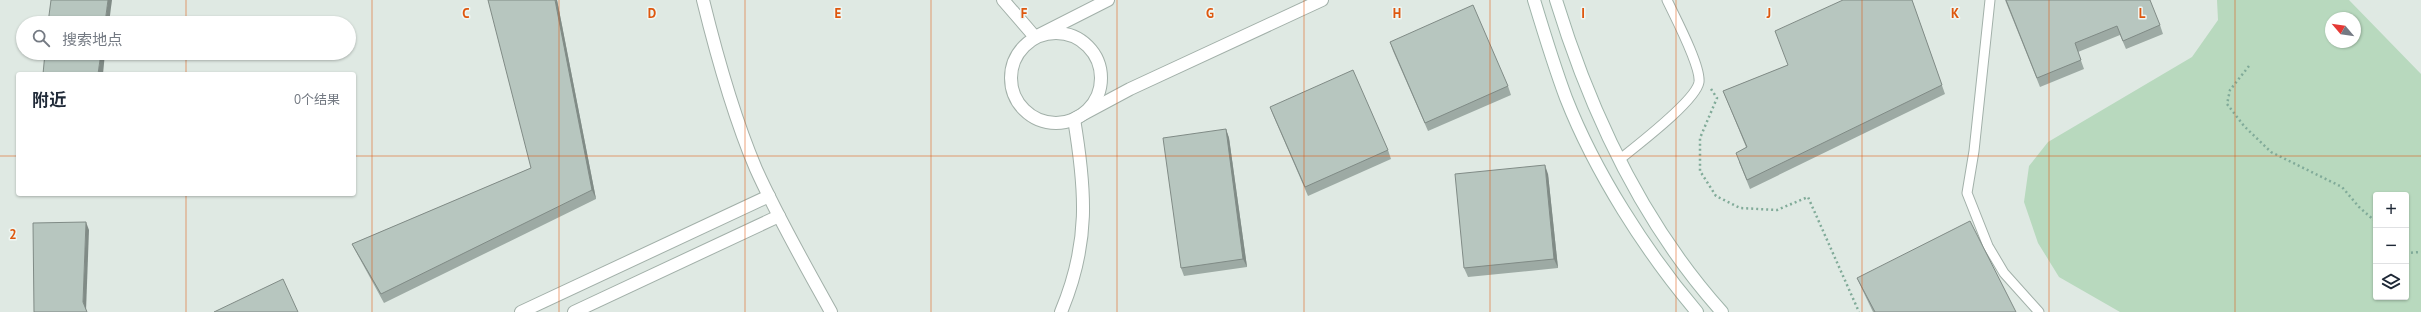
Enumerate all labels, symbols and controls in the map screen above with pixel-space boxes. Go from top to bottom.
text: C [462,5,470,22]
text: D [648,5,656,22]
text: E [835,5,842,22]
text: F [1021,5,1028,22]
text: G [1206,5,1214,22]
text: H [1393,5,1401,22]
text: I [1581,5,1585,22]
text: J [1766,5,1771,22]
text: K [1951,5,1959,22]
text: L [2139,5,2146,22]
north arrow [2325,12,2361,48]
search box [16,16,356,60]
icon: search [30,27,52,49]
text: 搜索地点 [62,30,122,49]
text: 附近 [32,89,66,111]
text: 0个结果 [294,91,340,108]
map controls [2373,192,2409,300]
button: + [2373,192,2409,228]
text: 2 [9,226,17,243]
button: − [2373,228,2409,264]
button: layers [2373,264,2409,300]

